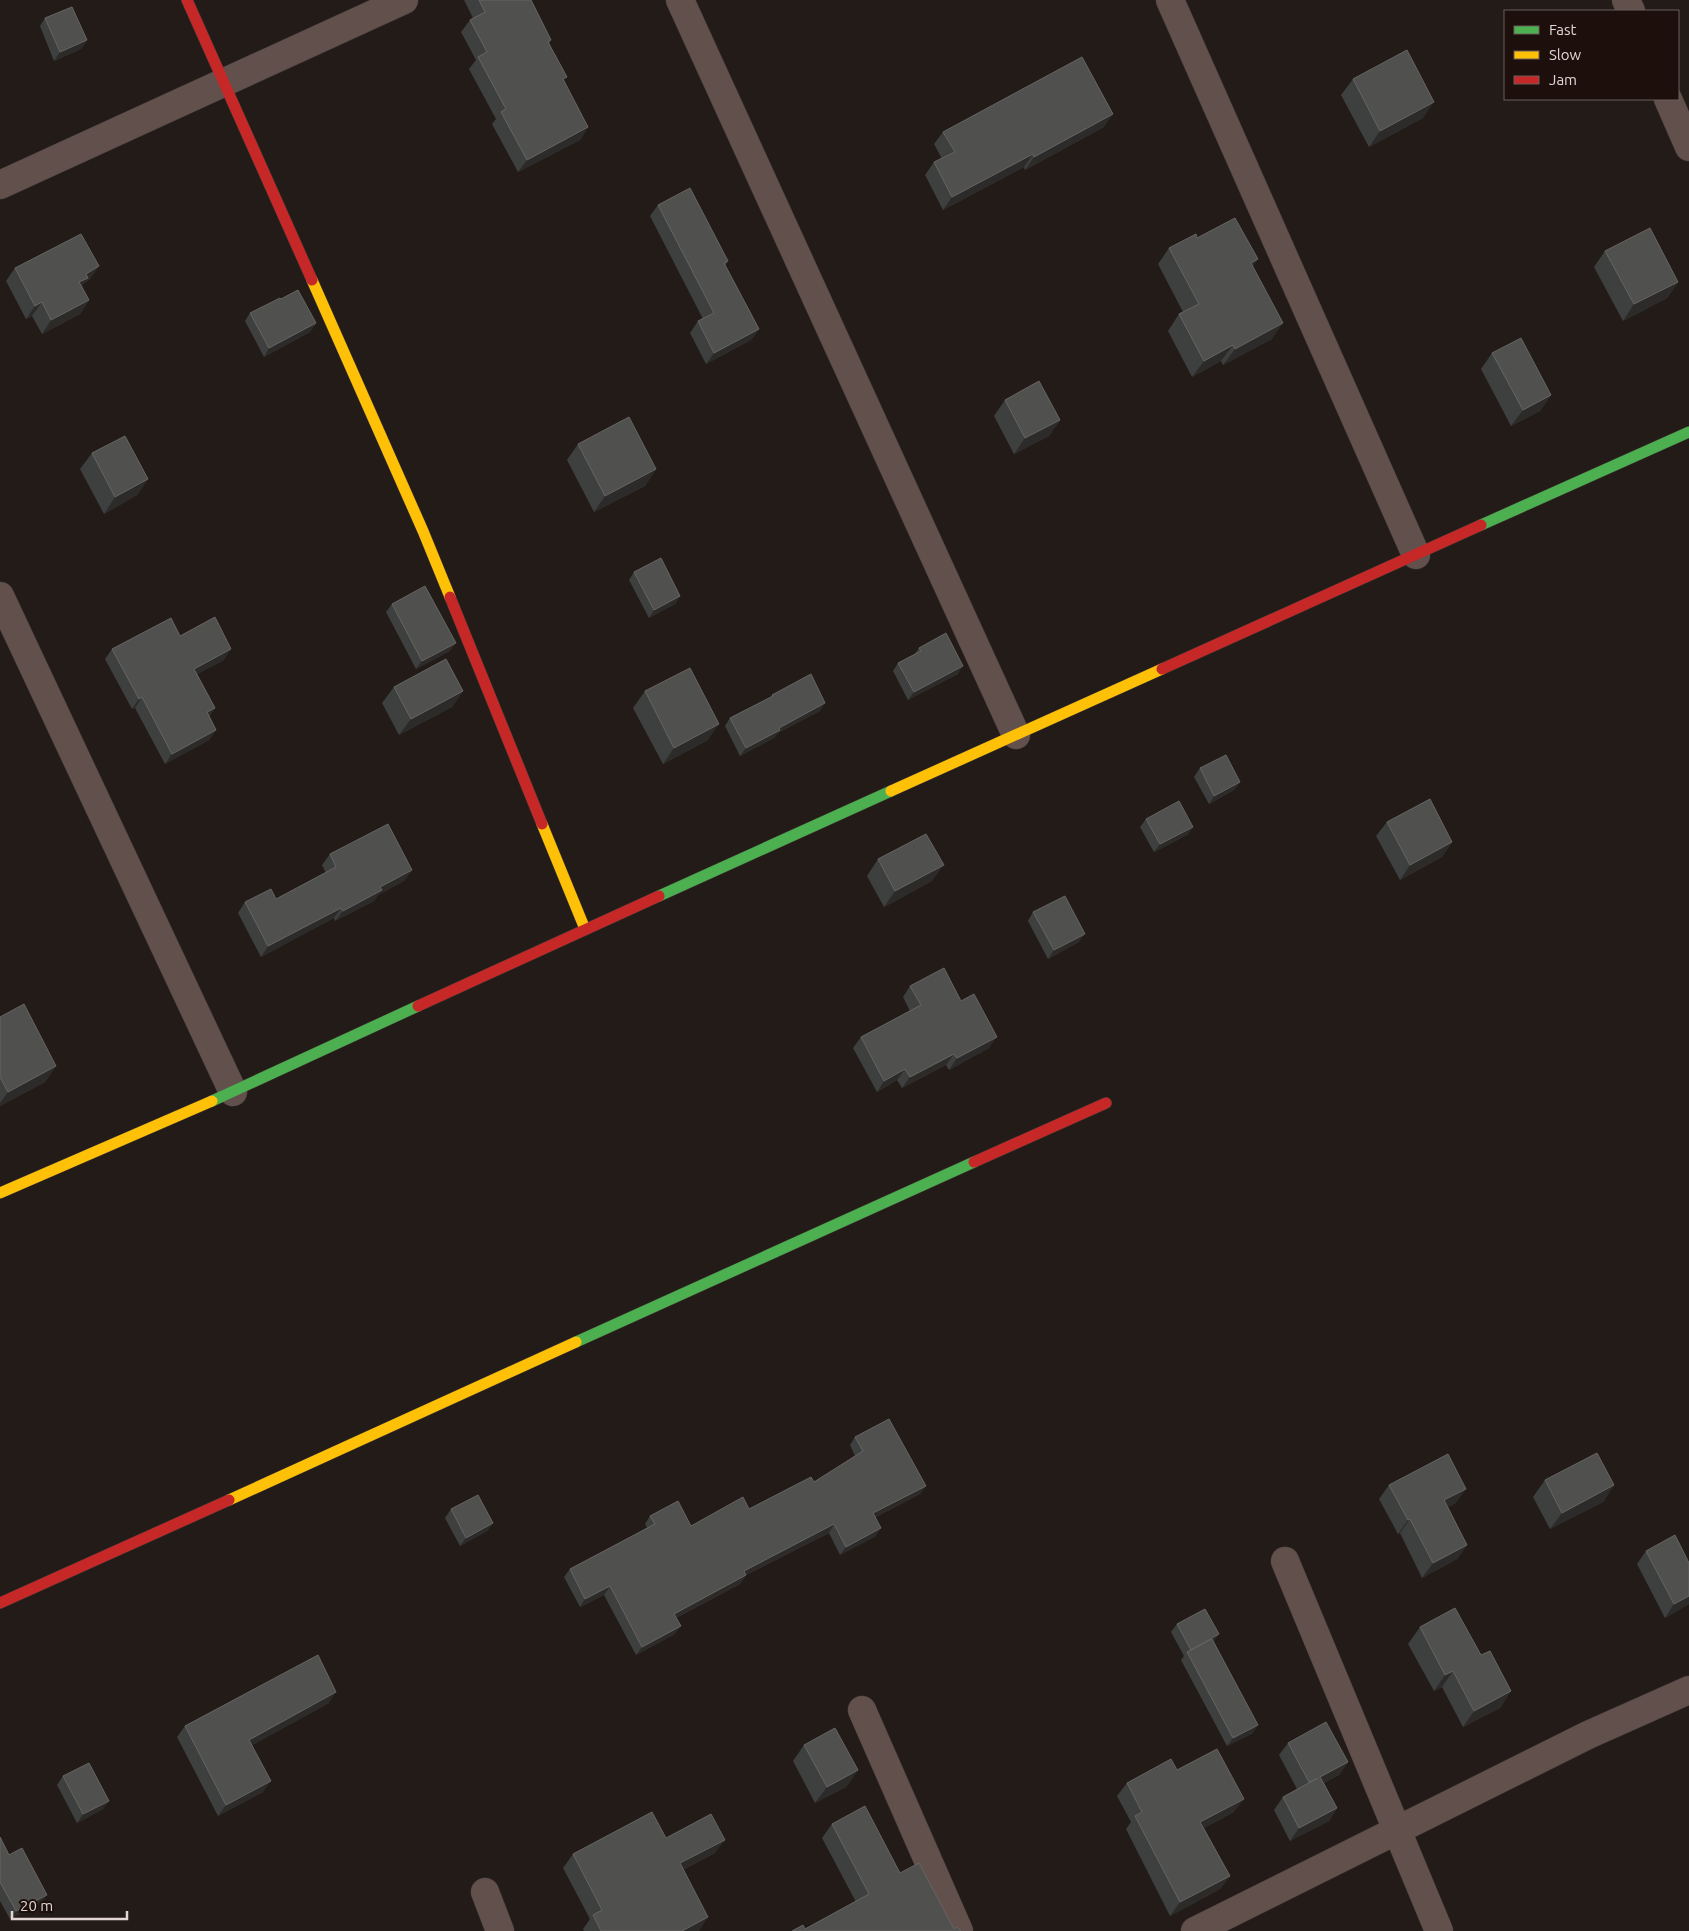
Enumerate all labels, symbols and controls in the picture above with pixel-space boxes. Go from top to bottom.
legend [1504,10,1679,100]
text: Fast [1549,21,1577,38]
text: Slow [1549,46,1582,63]
text: Jam [1549,71,1577,88]
scale bar [12,1888,128,1920]
text: 20 m [20,1897,53,1914]

